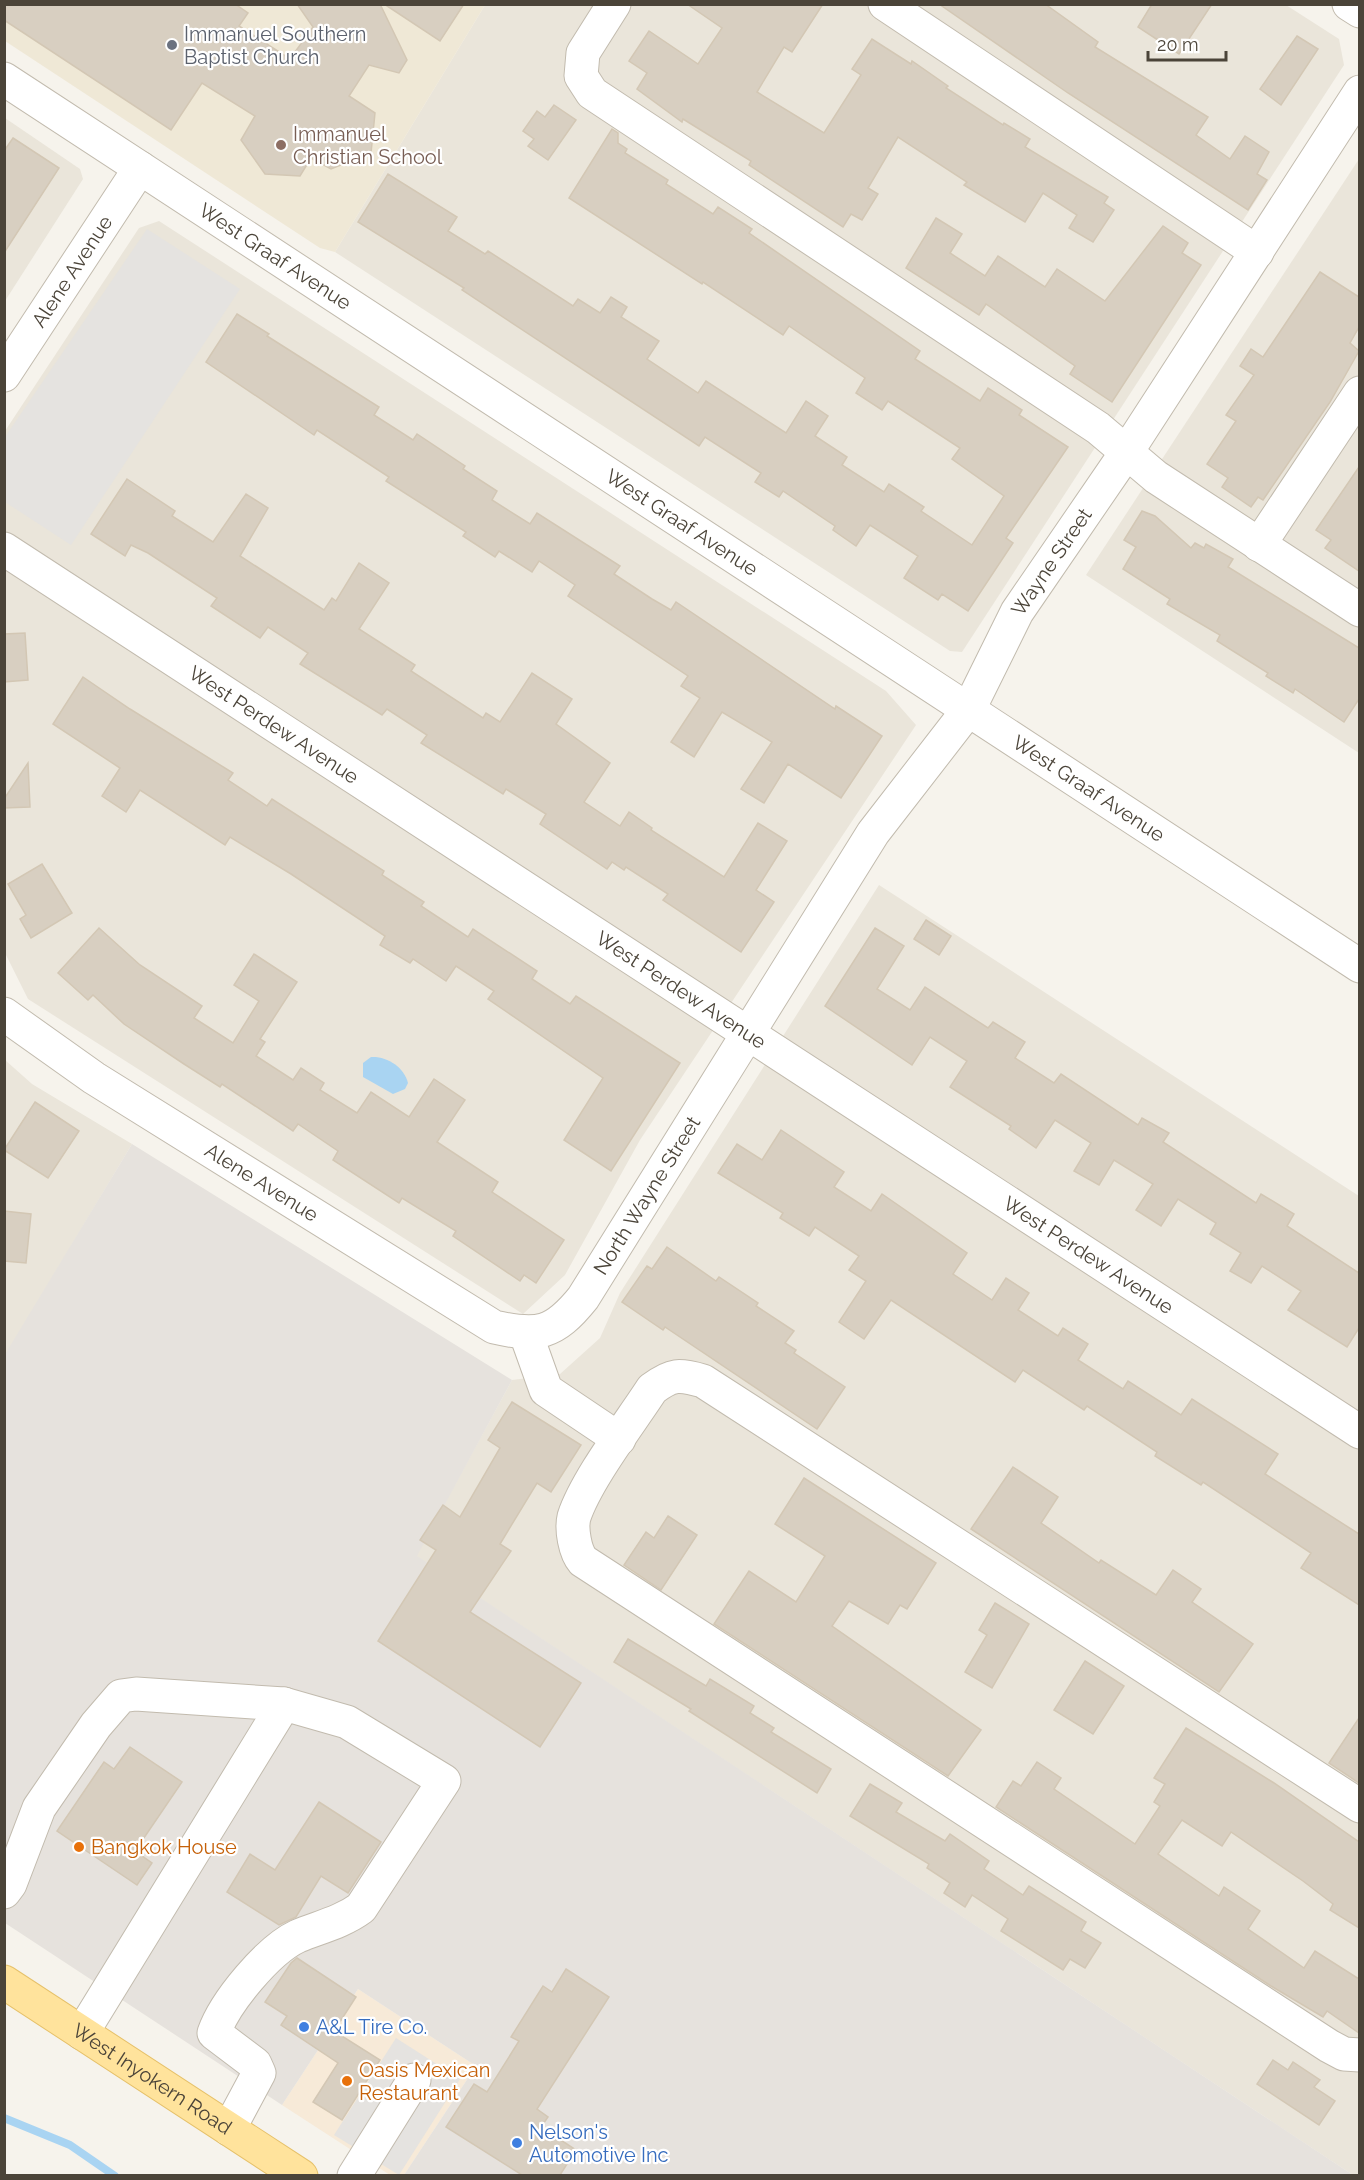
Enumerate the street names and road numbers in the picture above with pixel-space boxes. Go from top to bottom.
street label: West Graaf Avenue [195,198,356,315]
street label: Alene Avenue [27,211,118,332]
street label: West Graaf Avenue [601,464,763,581]
street label: Wayne Street [1006,503,1097,620]
street label: West Perdew Avenue [184,661,364,789]
street label: West Graaf Avenue [1008,730,1169,847]
street label: West Perdew Avenue [592,926,771,1054]
street label: North Wayne Street [588,1112,705,1279]
street label: Alene Avenue [201,1138,323,1227]
street label: West Perdew Avenue [999,1191,1178,1319]
street label: West Inyokern Road [68,2018,236,2139]

